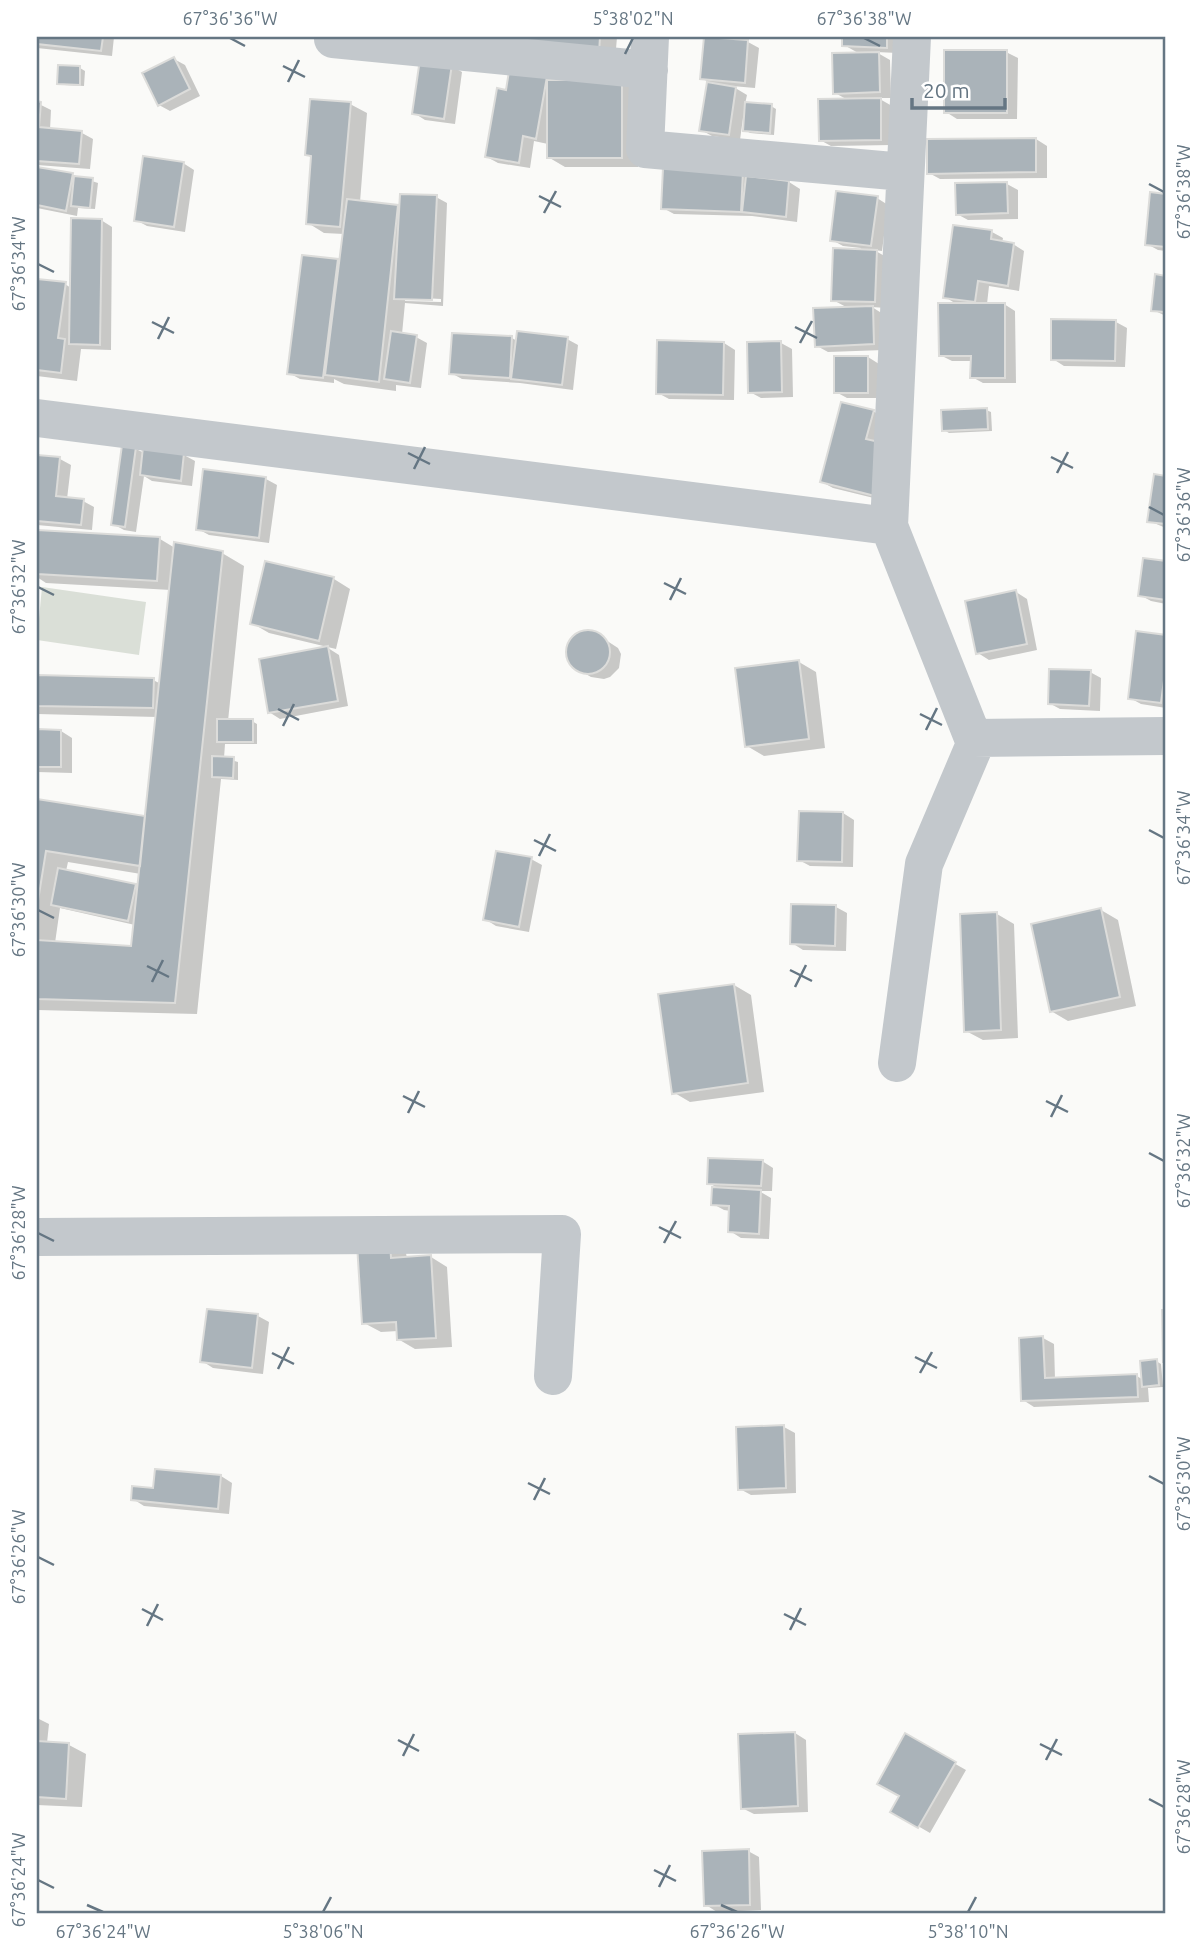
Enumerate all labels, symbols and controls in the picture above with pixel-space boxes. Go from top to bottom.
text: 67°36'36"W [182,8,278,28]
text: 5°38'02"N [593,8,673,28]
text: 67°36'38"W [816,8,912,28]
scale bar [912,66,1005,110]
text: 20 m [923,78,970,102]
text: 67°36'38"W [1173,144,1193,240]
text: 67°36'34"W [8,216,28,312]
text: 67°36'36"W [1173,467,1193,563]
text: 67°36'32"W [8,539,28,635]
text: 67°36'34"W [1173,790,1193,886]
text: 67°36'30"W [8,862,28,958]
text: 67°36'32"W [1173,1113,1193,1209]
text: 67°36'28"W [8,1185,28,1281]
text: 67°36'30"W [1173,1436,1193,1532]
text: 67°36'26"W [8,1509,28,1605]
text: 67°36'28"W [1173,1759,1193,1855]
text: 67°36'24"W [8,1832,28,1928]
text: 67°36'24"W [55,1921,151,1941]
text: 5°38'06"N [283,1921,363,1941]
text: 67°36'26"W [689,1921,785,1941]
text: 5°38'10"N [928,1921,1008,1941]

